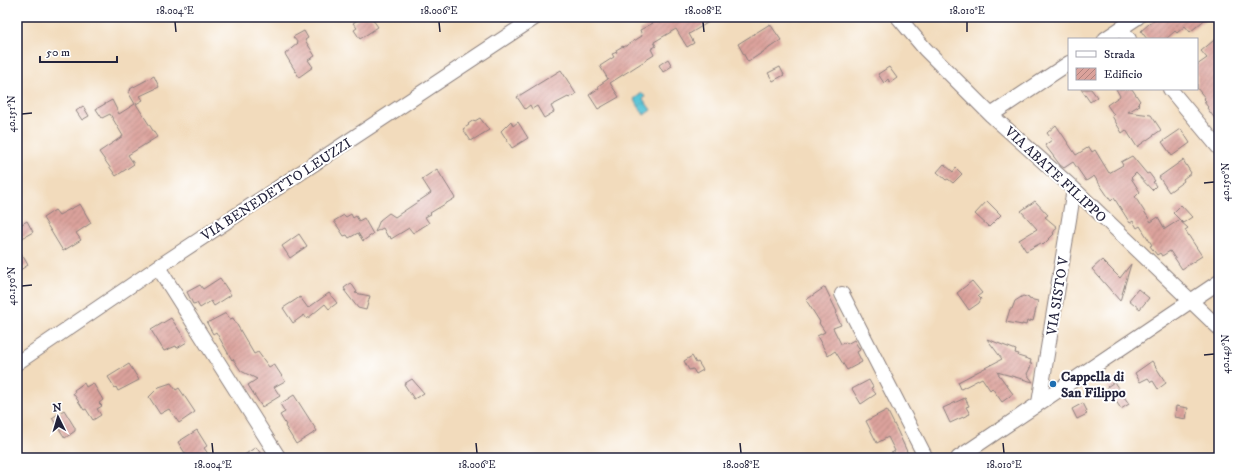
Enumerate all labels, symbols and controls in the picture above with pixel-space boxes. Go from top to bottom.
text: 18.004°E [156,5,194,17]
text: 18.006°E [420,5,458,17]
text: 18.008°E [684,5,722,17]
text: 18.010°E [949,5,985,17]
scale bar [40,38,117,64]
legend [1068,38,1198,90]
text: 50 m [46,45,70,60]
text: Strada [1104,47,1136,62]
text: Edificio [1104,67,1143,82]
text: 40.151°N [6,95,18,133]
street label: VIA ABATE FILIPPO [1000,122,1110,227]
street label: VIA BENEDETTO LEUZZI [197,134,355,246]
text: 40.150°N [1220,163,1232,201]
street label: VIA SISTO V [1043,254,1073,338]
text: 40.150°N [6,267,18,305]
text: 40.149°N [1220,334,1232,374]
place label: Cappella di San Filippo [1061,368,1126,402]
marker: Cappella di San Filippo [1048,379,1058,389]
north arrow [38,397,78,437]
text: N [52,401,62,415]
text: 18.004°E [194,459,232,471]
text: 18.006°E [458,459,496,471]
text: 18.008°E [722,459,760,471]
text: 18.010°E [986,459,1022,471]

